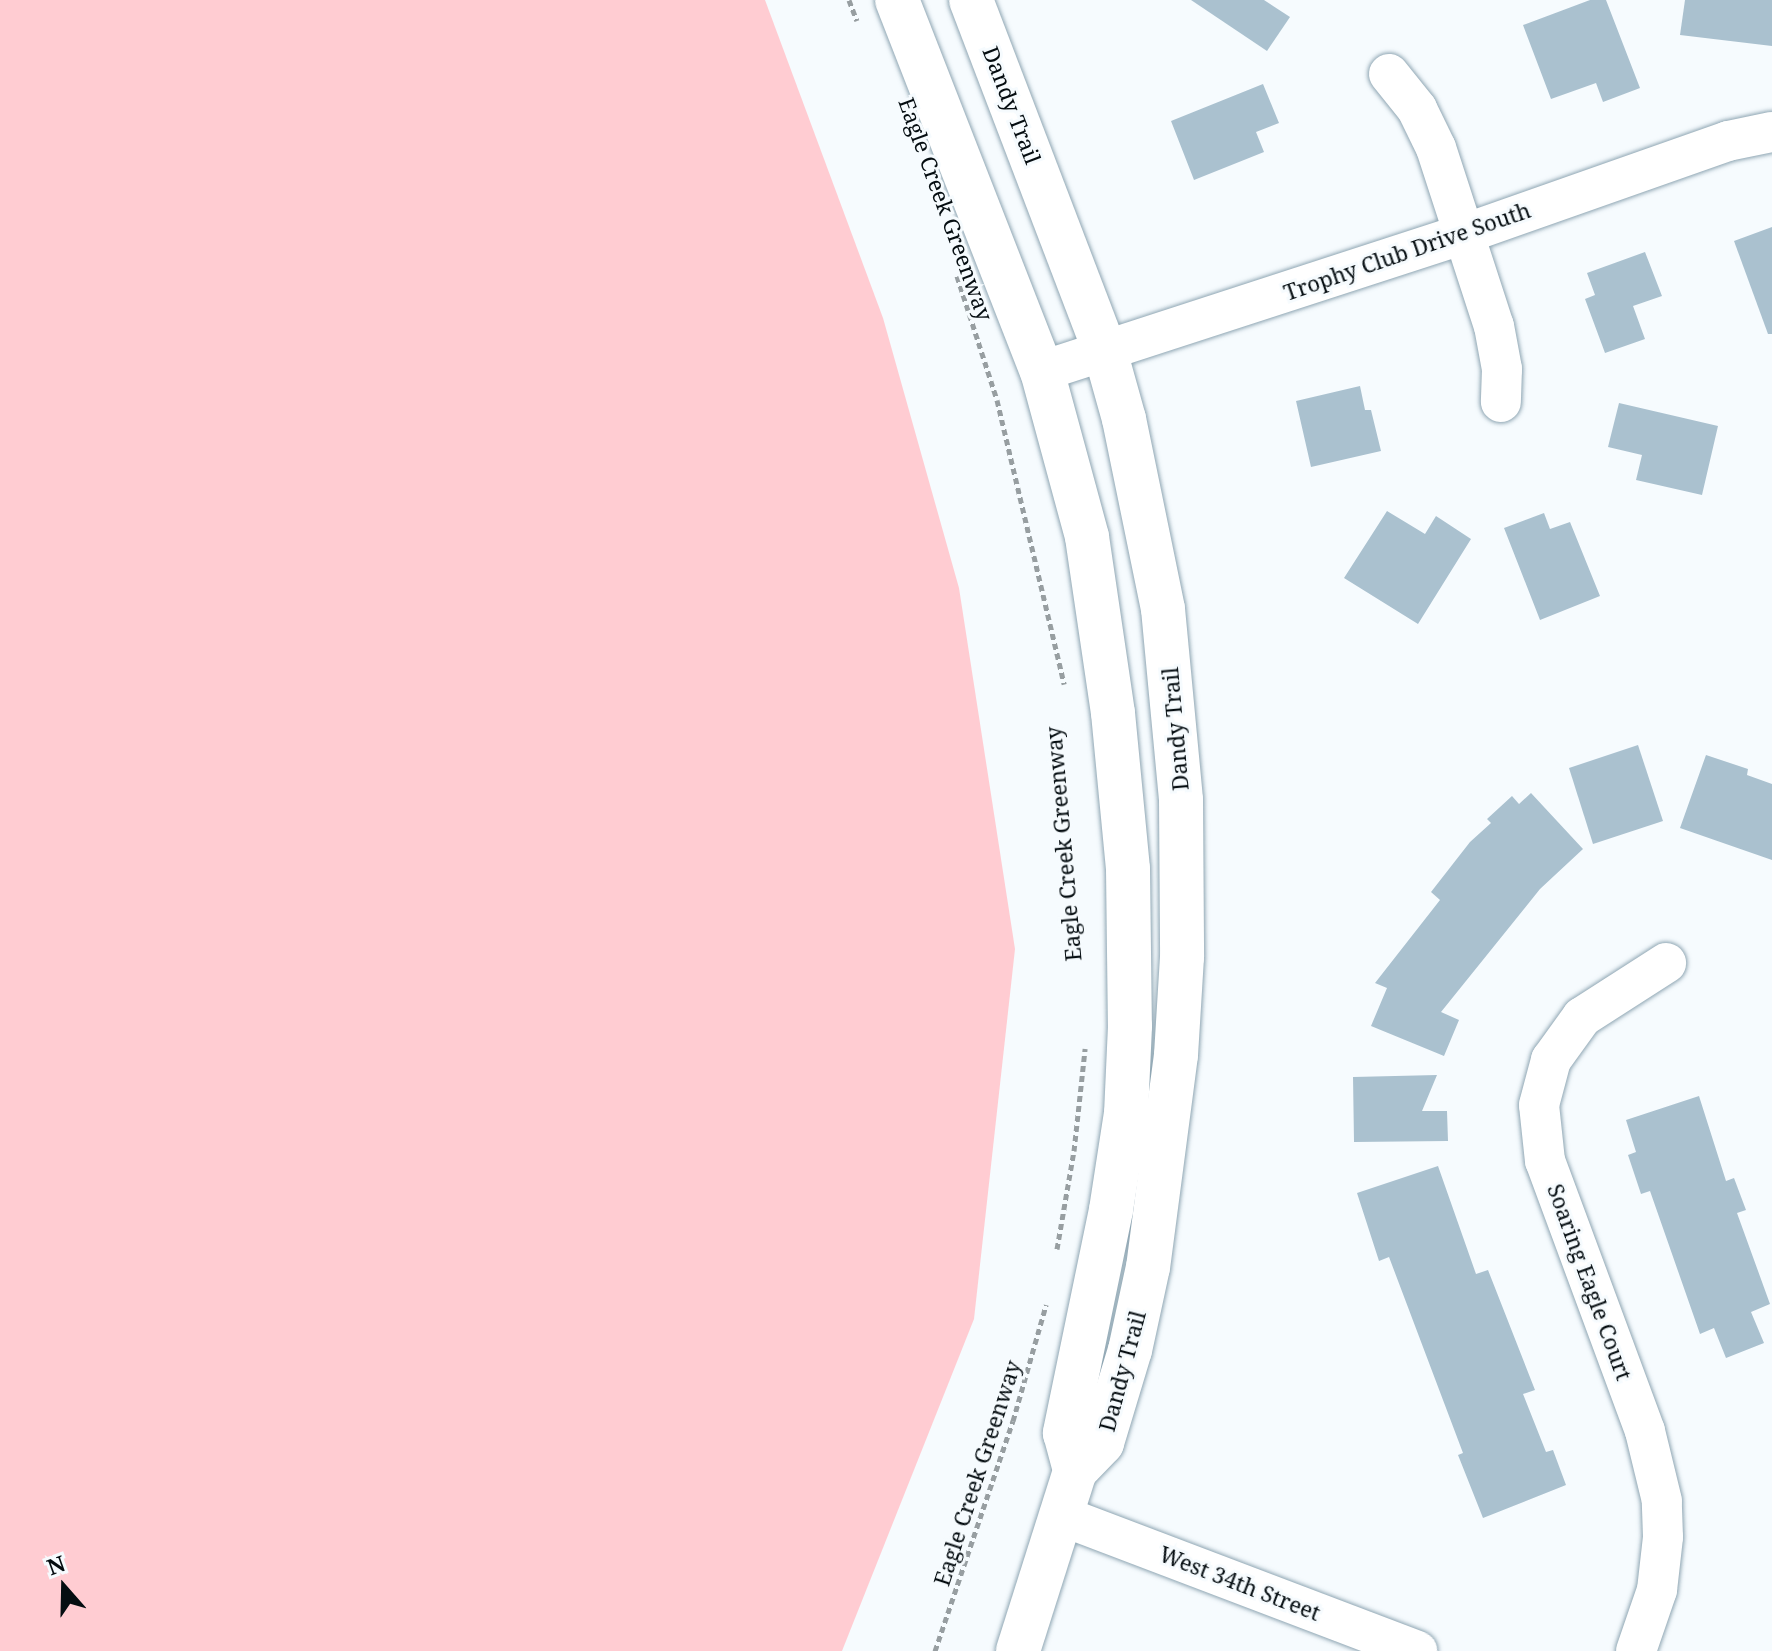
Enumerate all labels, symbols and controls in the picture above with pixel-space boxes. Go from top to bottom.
street label: Dandy Trail [977,42,1047,168]
street label: Eagle Creek Greenway [893,94,999,324]
street label: Trophy Club Drive South [1280,196,1534,306]
street label: Dandy Trail [1156,666,1194,792]
street label: Eagle Creek Greenway [1040,726,1086,962]
street label: Soaring Eagle Court [1542,1180,1638,1384]
street label: Dandy Trail [1093,1308,1151,1434]
street label: Eagle Creek Greenway [928,1357,1026,1589]
street label: West 34th Street [1156,1540,1324,1626]
north arrow [24,1547,104,1627]
text: N [43,1547,69,1582]

